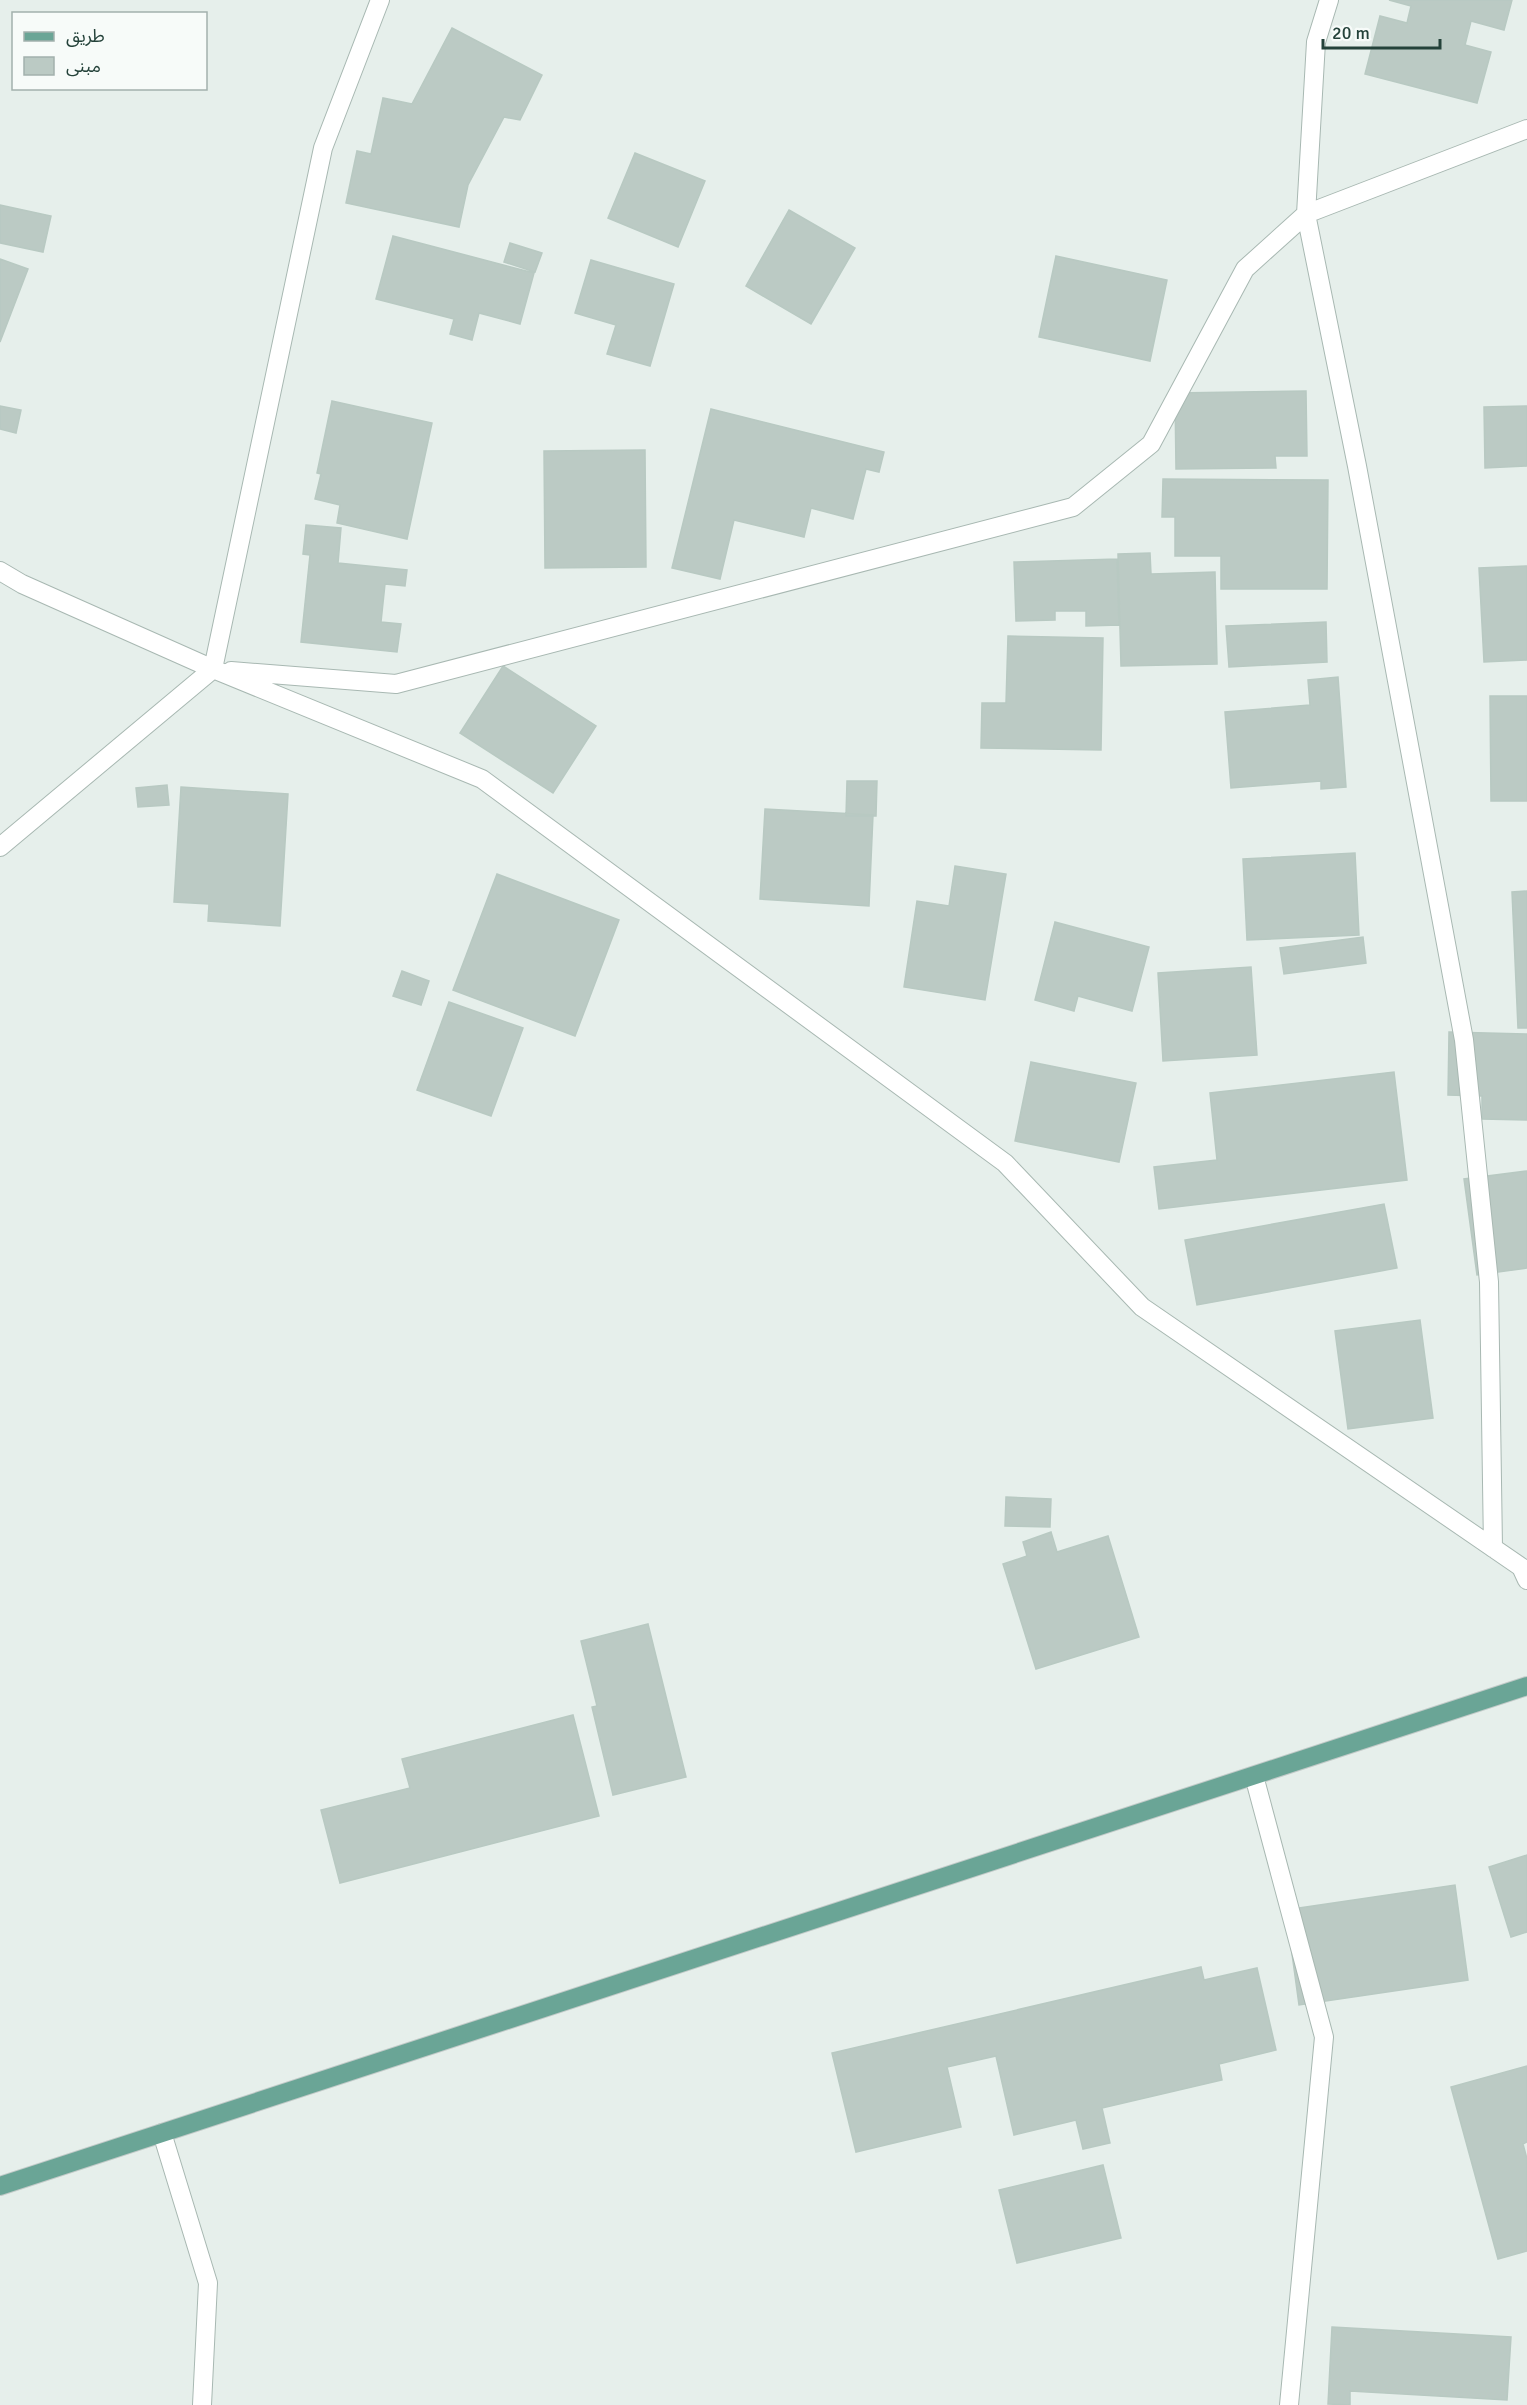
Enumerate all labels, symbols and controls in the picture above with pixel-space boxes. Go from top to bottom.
legend [12,12,207,90]
scale bar [1323,12,1440,50]
text: 20 m [1332,22,1370,44]
text: طريق [66,25,105,47]
text: مبنى [66,55,101,77]

